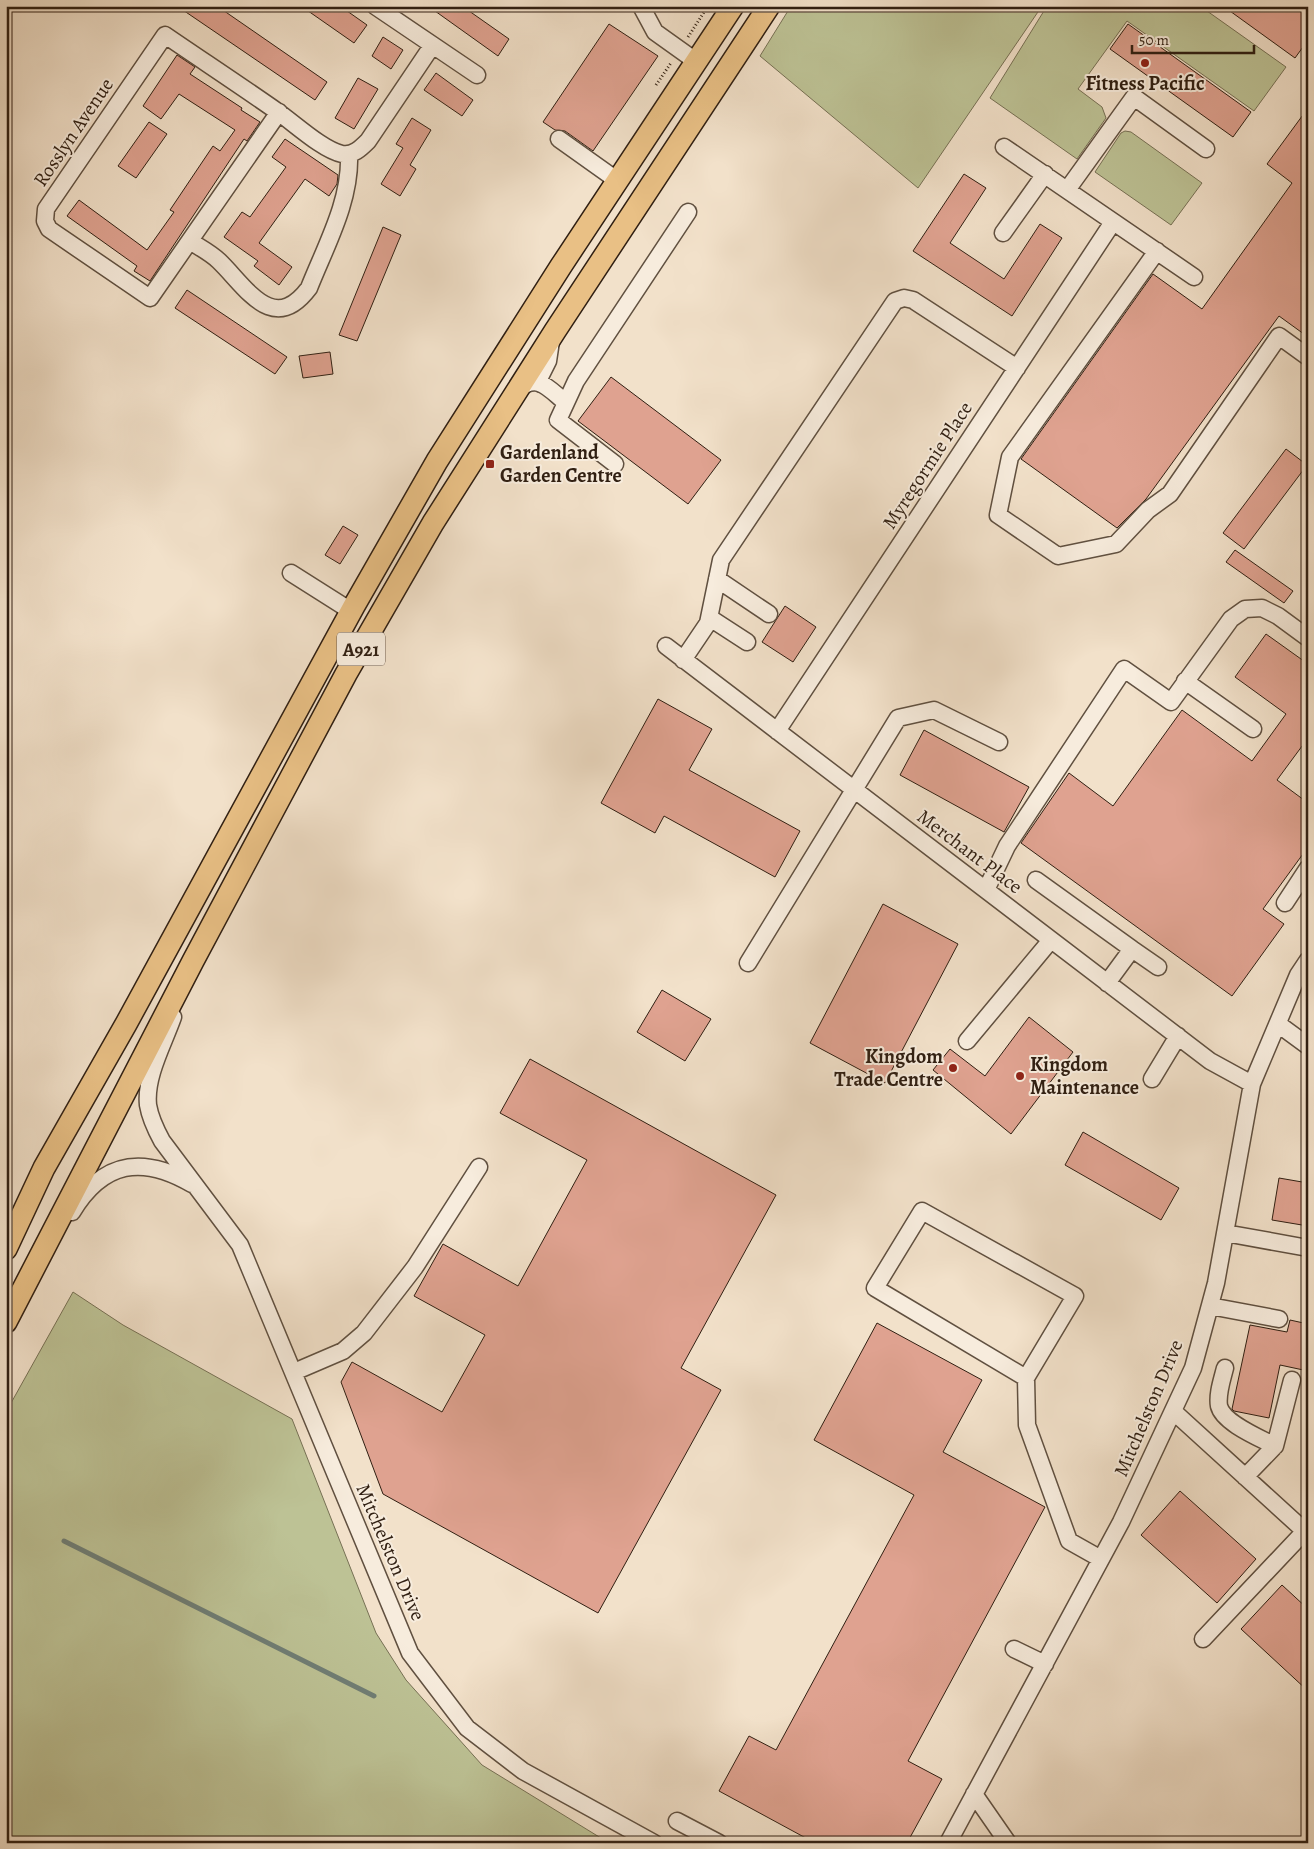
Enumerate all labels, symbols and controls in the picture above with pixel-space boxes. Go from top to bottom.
scale bar [1132,22,1254,54]
text: 50 m [1139,30,1169,50]
marker: Fitness Pacific [1139,57,1151,69]
place label: Fitness Pacific [1085,70,1205,97]
street label: Rosslyn Avenue [27,72,120,192]
street label: Myregormie Place [876,396,979,534]
place label: Gardenland Garden Centre [500,439,622,489]
marker: Gardenland Garden Centre [484,458,496,470]
road number: A921 [337,633,385,666]
street label: Merchant Place [912,803,1028,900]
place label: Kingdom Trade Centre [834,1043,943,1093]
place label: Kingdom Maintenance [1030,1051,1139,1101]
marker: Kingdom Trade Centre [947,1062,959,1074]
marker: Kingdom Maintenance [1014,1070,1026,1082]
street label: Mitchelston Drive [1107,1336,1190,1481]
street label: Mitchelston Drive [350,1480,432,1625]

